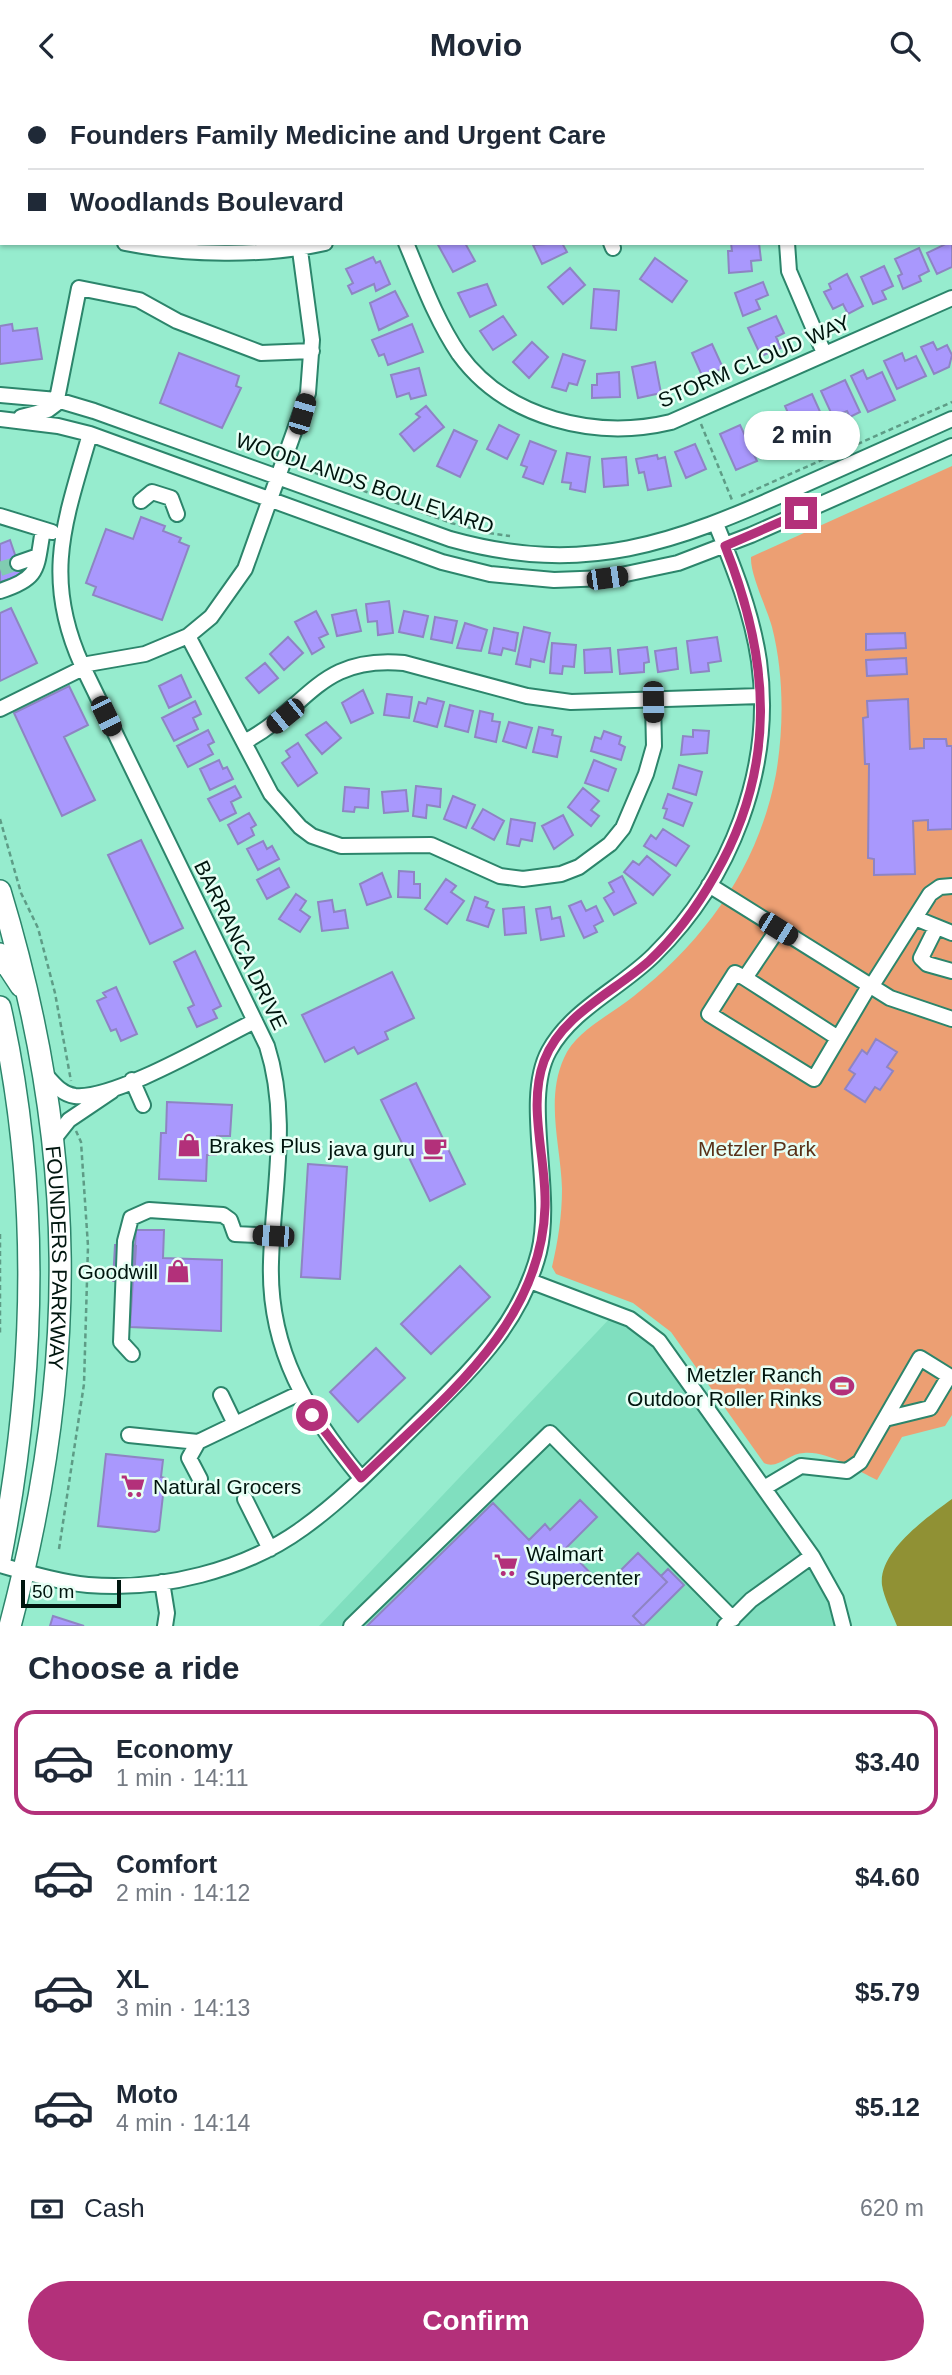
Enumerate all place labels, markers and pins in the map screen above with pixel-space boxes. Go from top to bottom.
shop icon: Brakes Plus [175,1131,203,1159]
place label: Brakes Plus [209,1134,321,1157]
cafe icon: java guru [421,1134,449,1162]
place label: java guru [328,1137,415,1160]
shop icon: Goodwill [164,1257,192,1285]
place label: Goodwill [77,1260,158,1283]
place label: Metzler Ranch Outdoor Roller Rinks [627,1363,822,1410]
sports icon: Metzler Ranch Outdoor Roller Rinks [828,1372,856,1400]
supermarket icon: Natural Grocers [119,1472,147,1500]
place label: Natural Grocers [153,1475,301,1498]
place label: Walmart Supercenter [526,1542,640,1589]
supermarket icon: Walmart Supercenter [492,1551,520,1579]

